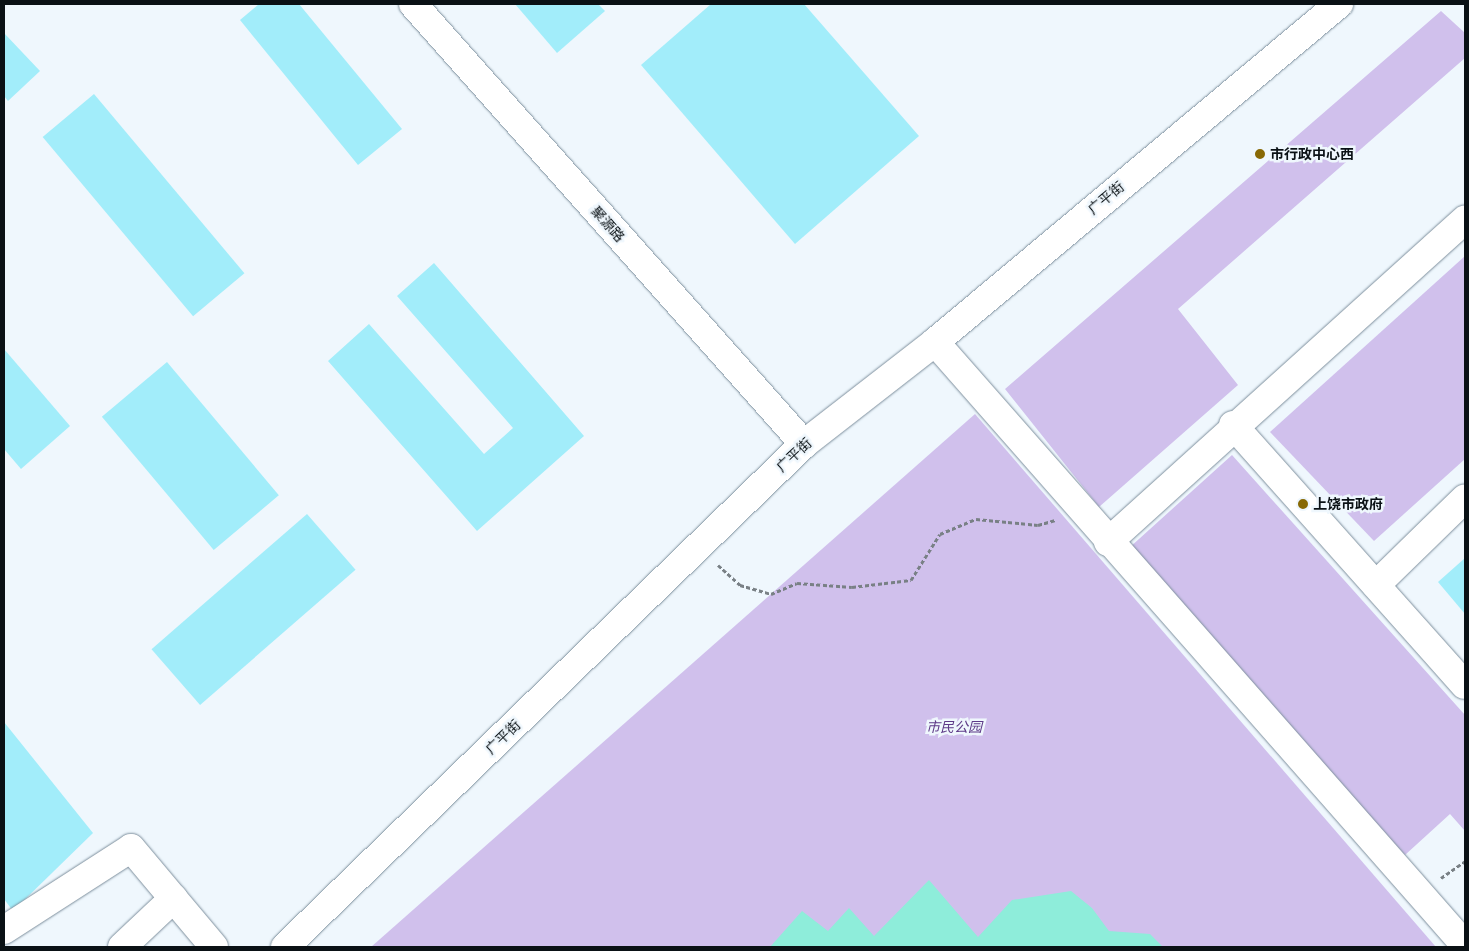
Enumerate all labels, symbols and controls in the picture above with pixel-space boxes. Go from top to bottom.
place label: 市行政中心西 [1270,146,1354,162]
marker: 市行政中心西 [1254,148,1266,160]
street label: 广平街 [1085,178,1127,218]
street label: 聚源路 [588,203,628,245]
street label: 广平街 [773,435,815,475]
place label: 上饶市政府 [1313,496,1383,512]
marker: 上饶市政府 [1297,498,1309,510]
street label: 广平街 [482,716,524,758]
park label: 市民公园 [926,719,982,735]

